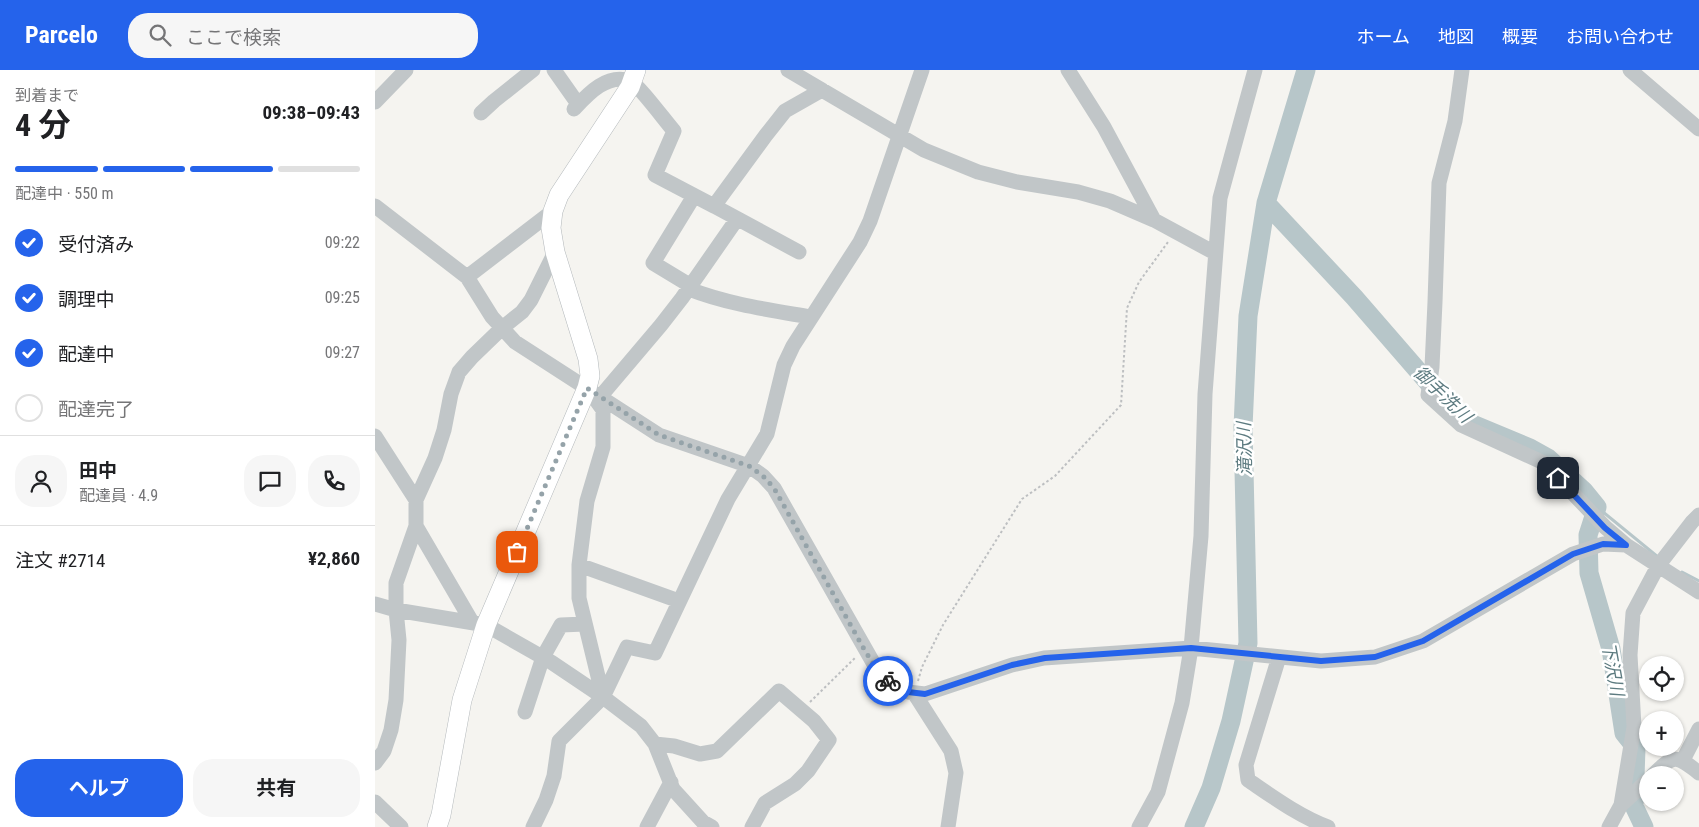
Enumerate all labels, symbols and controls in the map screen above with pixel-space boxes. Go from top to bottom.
search box [128,13,478,58]
text: Parcelo [25,21,98,49]
icon: search [146,21,174,49]
text: ここで検索 [186,26,281,49]
text: ホーム [1357,26,1410,47]
text: 地図 [1438,26,1474,47]
text: 概要 [1502,26,1538,47]
text: お問い合わせ [1566,26,1674,47]
text: 到着まで [15,86,79,105]
text: 09:38–09:43 [262,101,360,124]
text: 4 分 [15,106,71,144]
text: 配達中 · 550 m [15,184,114,203]
icon: check [15,229,43,257]
text: 受付済み [58,233,134,256]
text: 09:22 [325,233,360,252]
icon: check [15,284,43,312]
text: 調理中 [58,288,115,311]
text: 09:25 [325,288,360,307]
icon: check [15,339,43,367]
text: 配達中 [58,343,115,366]
text: 09:27 [325,343,360,362]
water label: 御手洗川 [1410,361,1478,428]
text: 配達完了 [58,398,134,421]
water label: 滝沢川 [1233,420,1255,476]
button: person [15,455,67,507]
button: chat [244,455,296,507]
button: phone [308,455,360,507]
pin [1537,457,1579,499]
text: 田中 [79,459,117,482]
icon: home [1544,464,1572,492]
text: 配達員 · 4.9 [79,486,158,505]
pin [496,531,538,573]
icon: bag [503,538,531,566]
text: ¥2,860 [308,547,360,570]
text: 注文 #2714 [15,549,105,572]
water label: 下沢川 [1598,641,1628,699]
courier [863,656,913,706]
map controls [1639,656,1684,811]
button: locate [1639,656,1684,701]
icon: bike [874,667,902,695]
button: + [1639,711,1684,756]
button: ヘルプ [15,759,183,817]
button: 共有 [193,759,360,817]
button: − [1639,766,1684,811]

